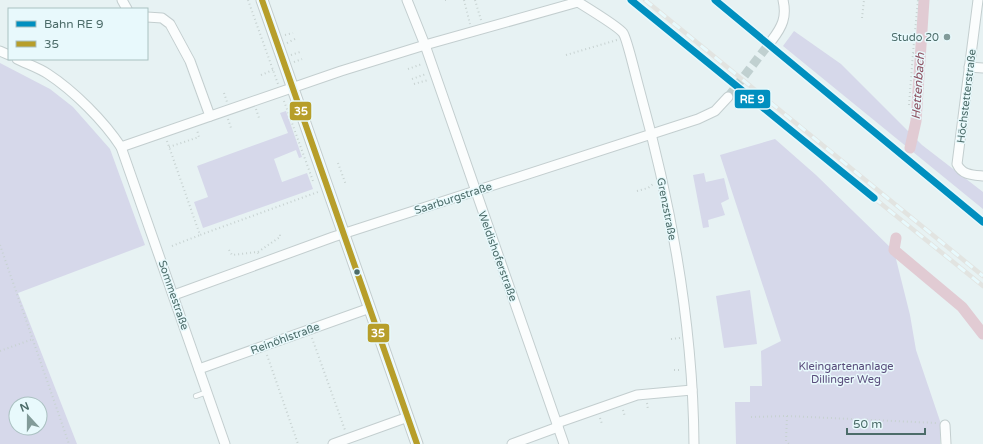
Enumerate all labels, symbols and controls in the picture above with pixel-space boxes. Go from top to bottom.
legend [8,8,148,60]
text: Bahn RE 9 [44,17,104,31]
place label: Studo 20 [891,31,939,44]
marker: Studo 20 [942,32,952,42]
text: 35 [44,37,59,51]
street label: Höchstetterstraße [954,48,979,144]
water label: Hettenbach [909,51,927,120]
line badge: RE 9 [734,89,771,109]
text: RE 9 [740,93,764,106]
line badge: 35 [289,101,312,121]
text: 35 [294,105,308,118]
street label: Grenzstraße [654,177,679,242]
street label: Saarburgstraße [413,180,494,217]
street label: Weldishoferstraße [475,209,520,303]
street label: Sommestraße [156,259,191,332]
unlabelled marker [352,267,362,277]
street label: Reinöhlstraße [249,320,321,357]
line badge: 35 [367,323,390,343]
text: 35 [371,327,385,340]
park label: Kleingartenanlage Dillinger Weg [798,360,894,386]
north arrow [8,396,48,436]
text: N [18,399,31,415]
scale bar [847,410,925,436]
text: 50 m [853,417,882,431]

